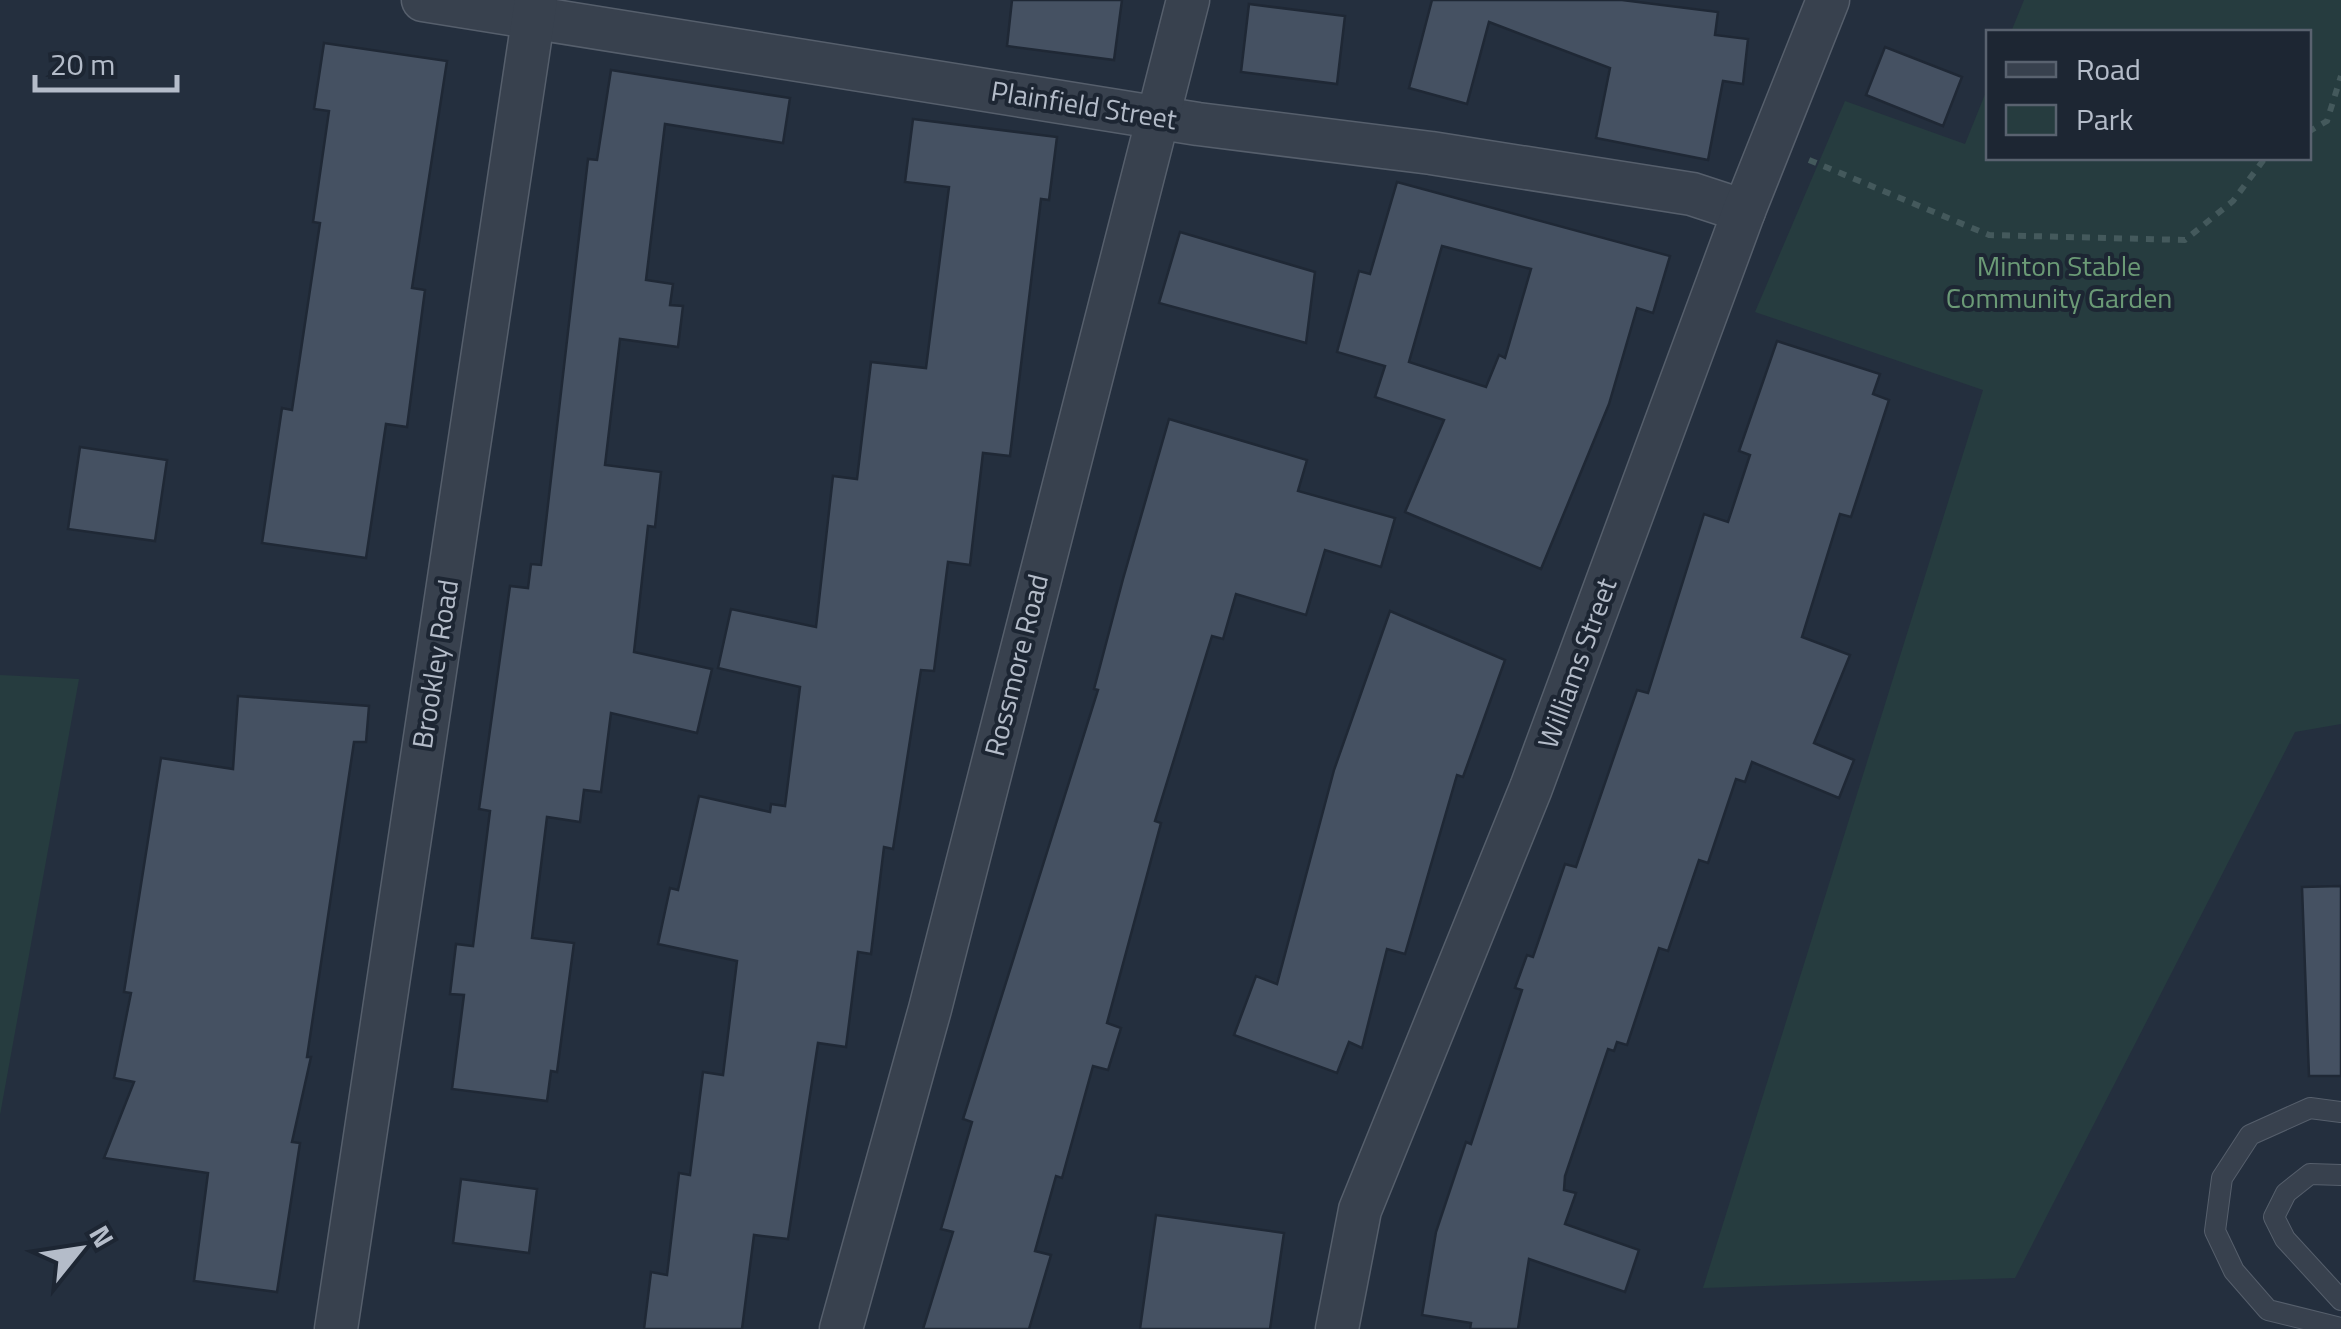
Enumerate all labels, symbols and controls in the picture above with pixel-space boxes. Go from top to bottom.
scale bar [35,30,178,92]
legend [1986,30,2311,160]
text: 20 m [50,41,115,87]
text: Road [2076,46,2141,92]
street label: Plainfield Street [988,69,1180,140]
text: Park [2076,96,2133,142]
park label: Minton Stable Community Garden [1946,244,2172,319]
street label: Rossmore Road [972,569,1059,760]
street label: Williams Street [1526,571,1627,754]
street label: Brookley Road [400,576,469,751]
north arrow [30,1199,130,1299]
text: N [79,1217,126,1255]

